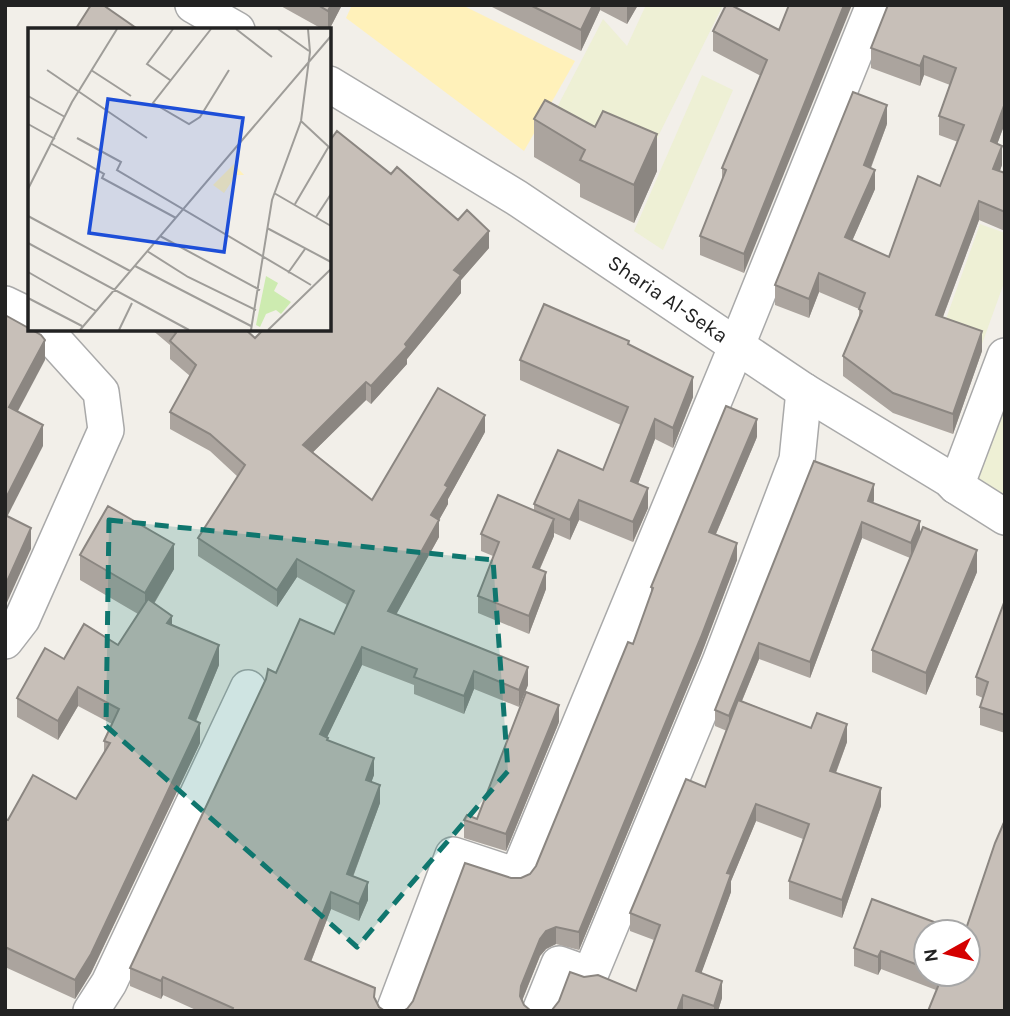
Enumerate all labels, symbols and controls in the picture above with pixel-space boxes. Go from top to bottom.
inset map [28,28,331,331]
street label: Sharia Al-Seka [603,250,733,348]
north arrow [912,918,982,988]
text: N [919,947,943,964]

